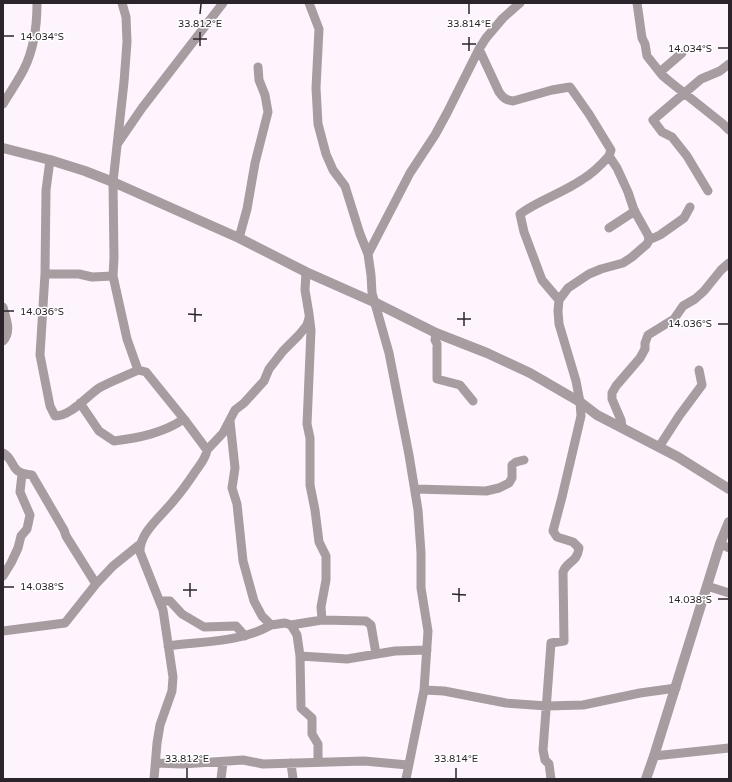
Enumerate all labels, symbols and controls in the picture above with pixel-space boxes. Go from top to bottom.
text: 33.812°E [178,18,222,30]
text: 33.814°E [447,18,491,30]
text: 14.034°S [20,31,64,43]
text: 14.034°S [668,43,712,55]
text: 14.036°S [20,306,64,318]
text: 14.036°S [668,318,712,330]
text: 14.038°S [20,581,64,593]
text: 14.038°S [668,594,712,606]
text: 33.812°E [165,753,209,765]
text: 33.814°E [434,753,478,765]

